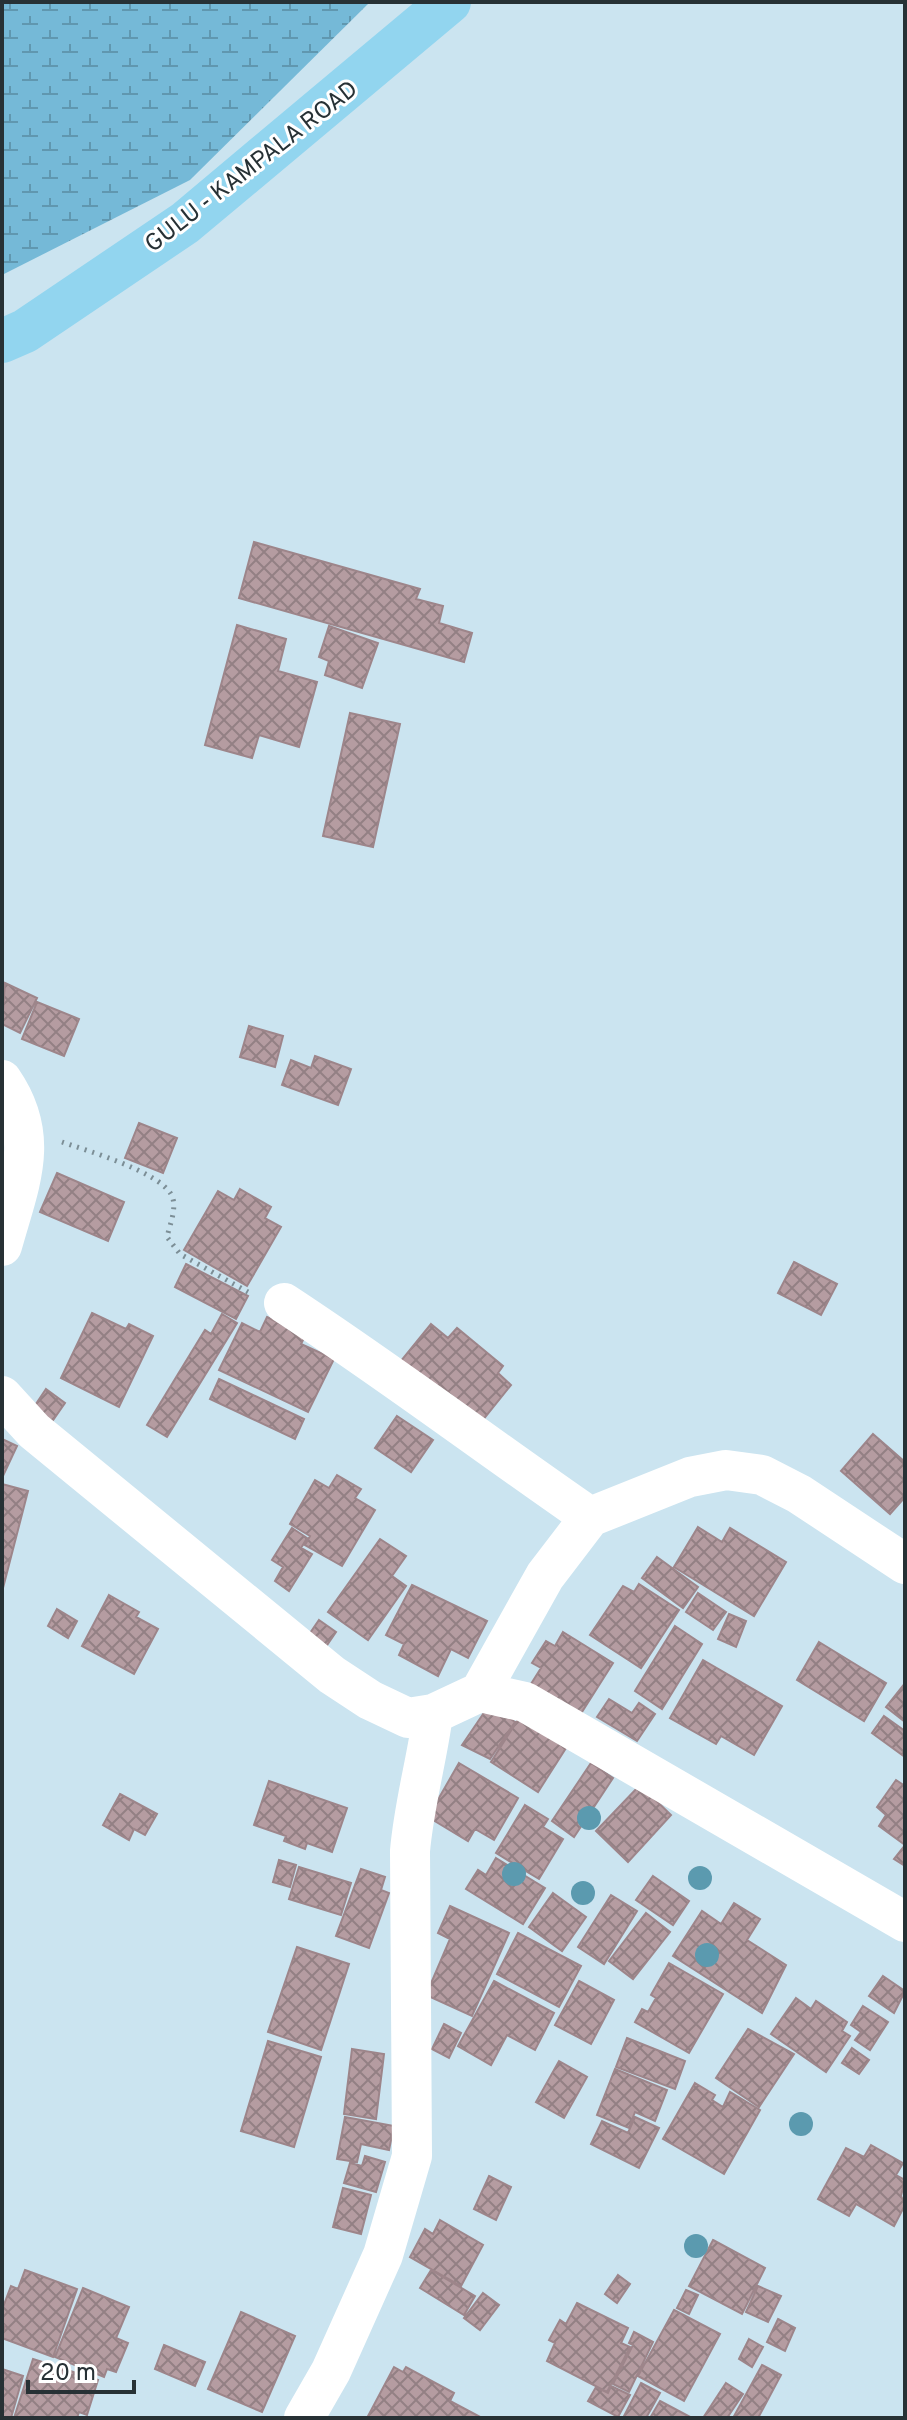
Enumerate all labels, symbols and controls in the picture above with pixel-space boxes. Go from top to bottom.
street label: GULU - KAMPALA ROAD [140,75,365,260]
scale bar [28,2344,134,2394]
text: 20 m [40,2359,96,2389]

